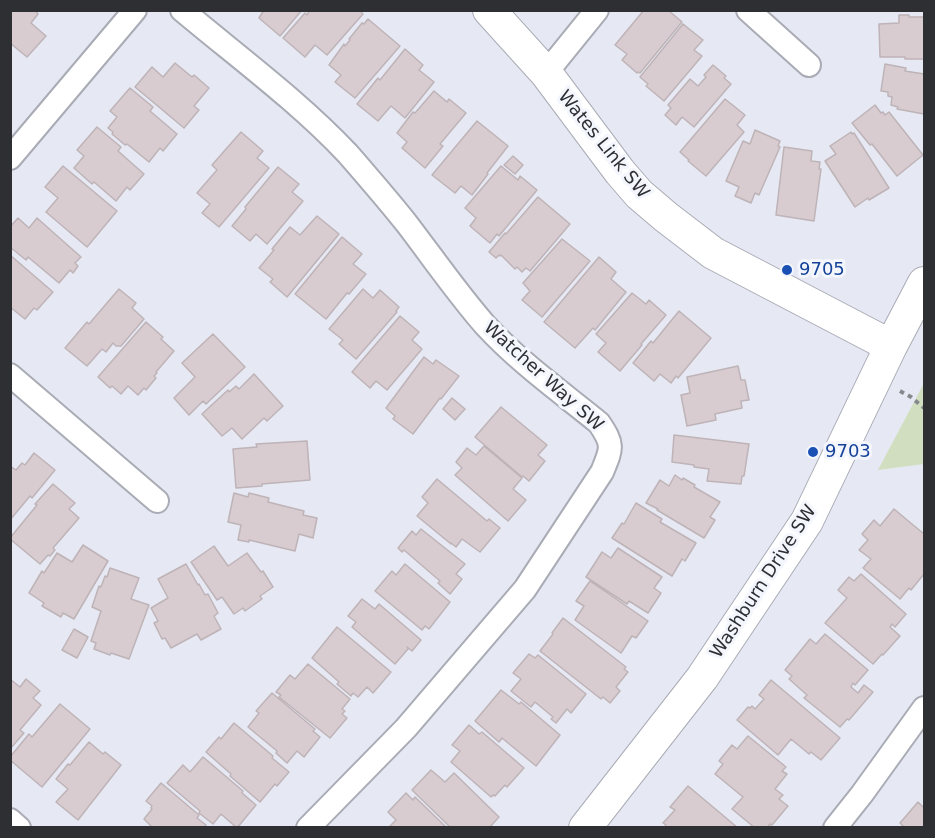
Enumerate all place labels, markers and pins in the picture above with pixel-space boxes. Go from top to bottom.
place label: 9705 [799,259,845,281]
marker: 9705 [780,263,794,277]
place label: 9703 [825,441,871,463]
marker: 9703 [806,445,820,459]

